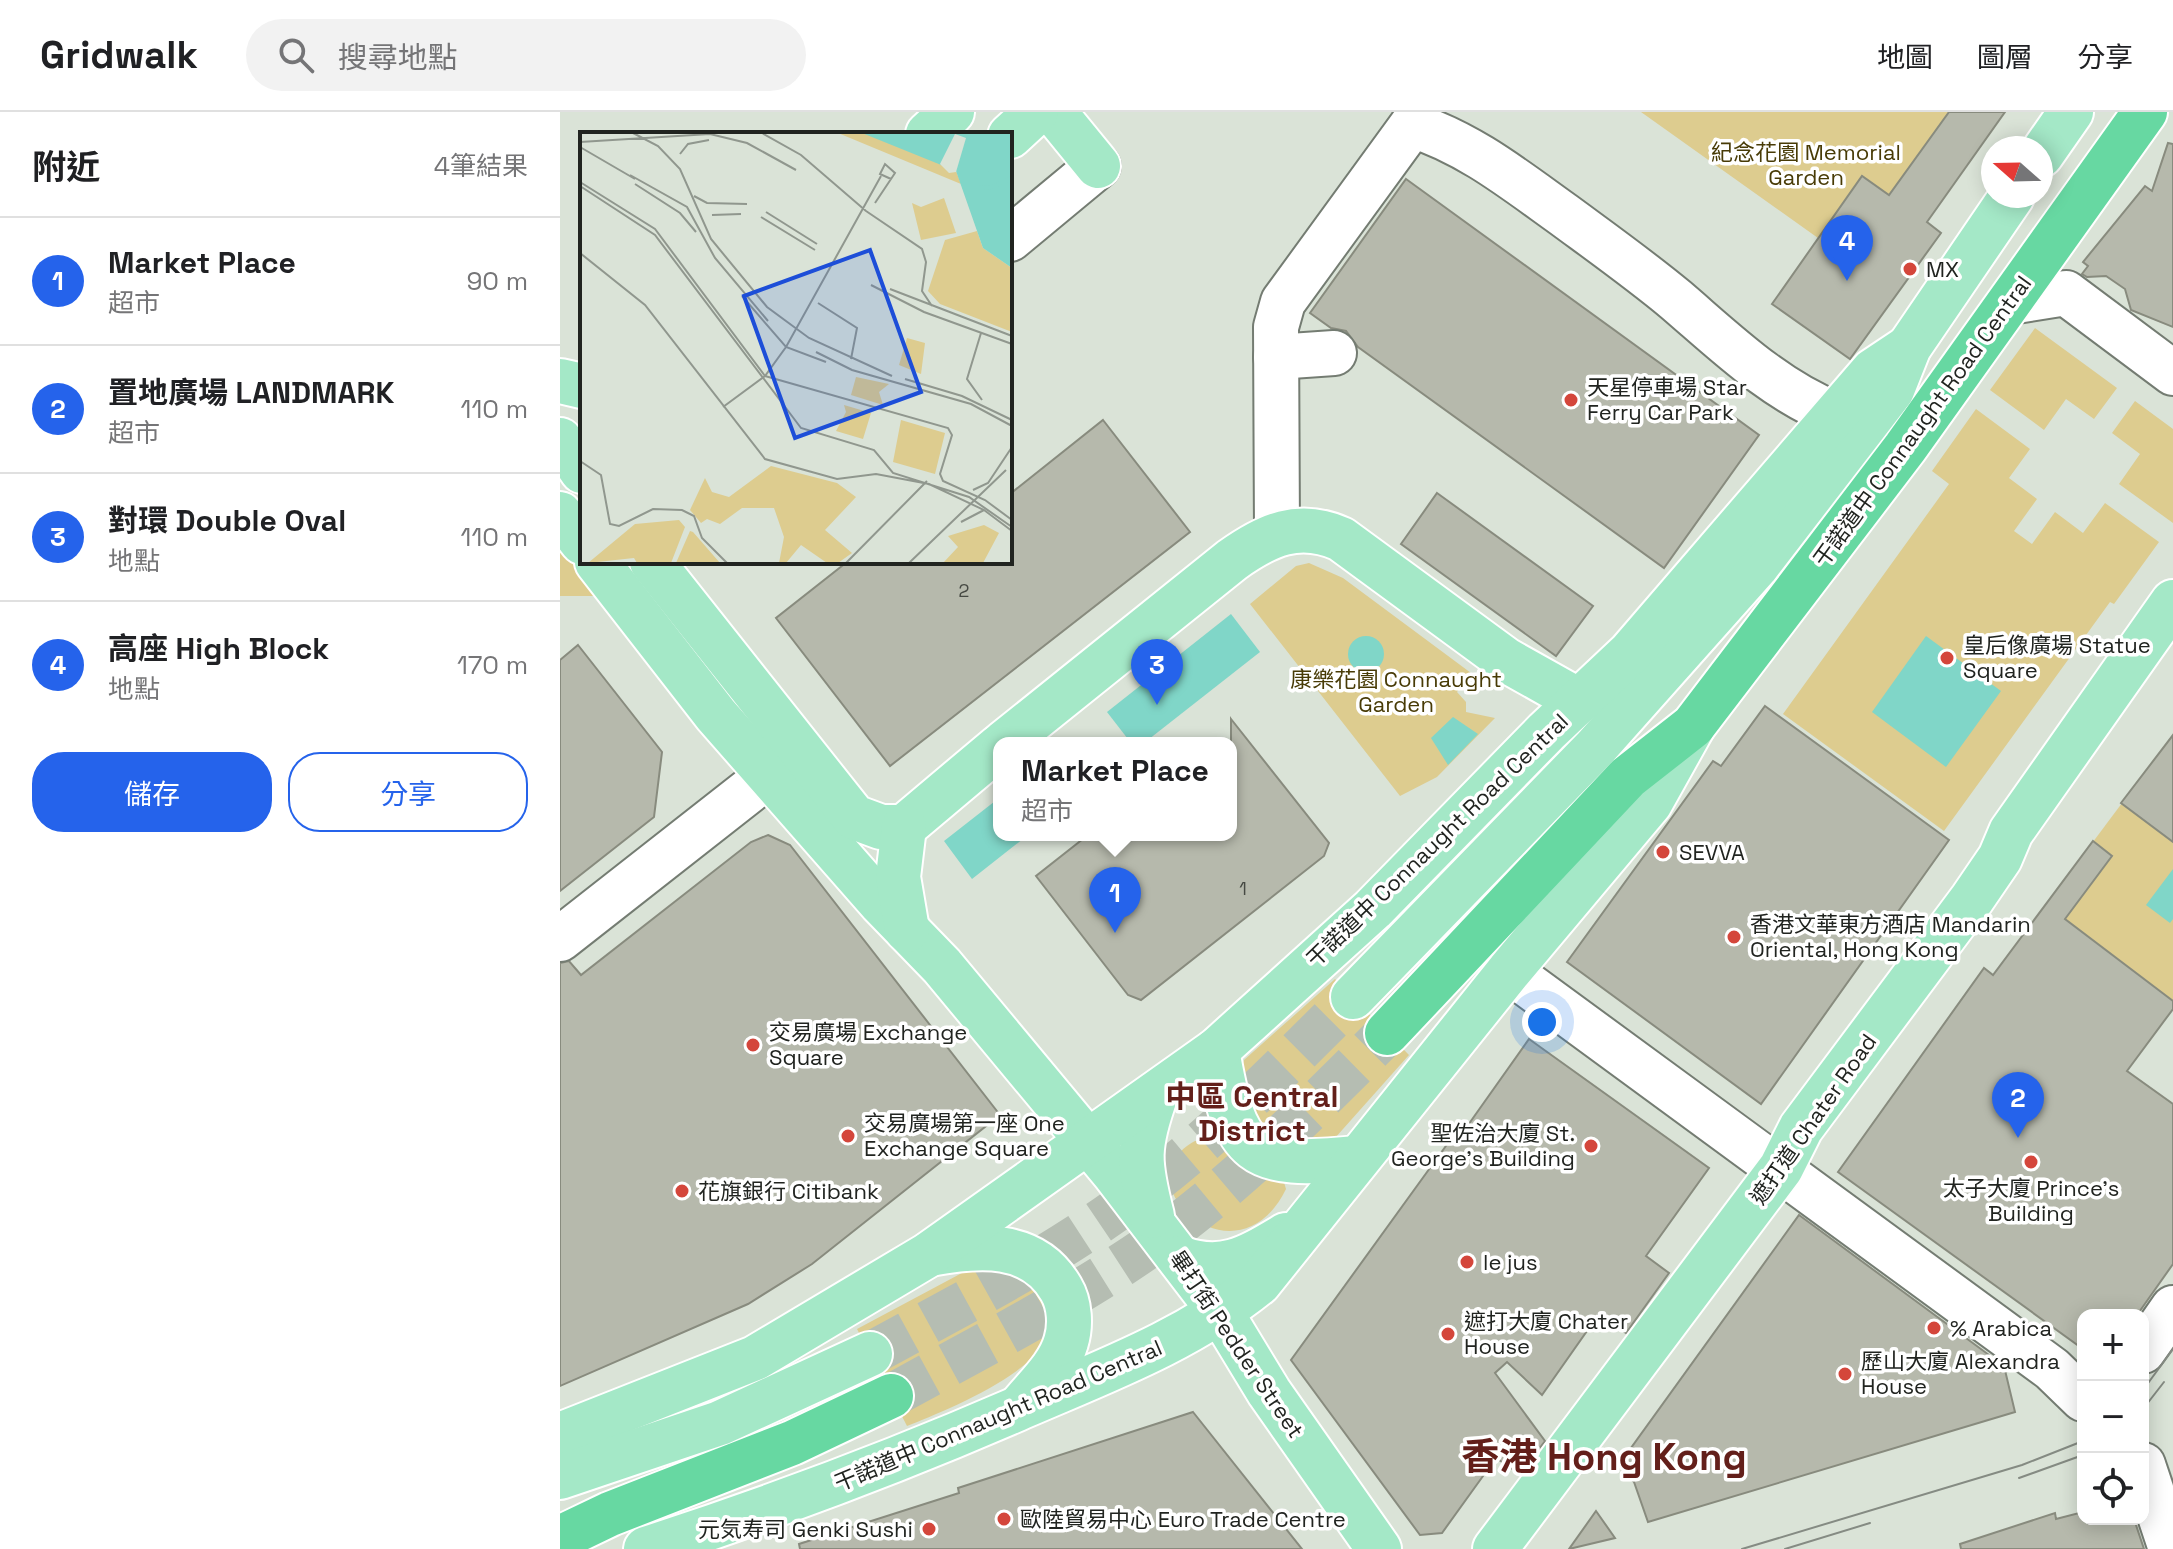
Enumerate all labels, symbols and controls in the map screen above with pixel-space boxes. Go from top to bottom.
search box [246,19,806,91]
text: Gridwalk [40,31,198,79]
icon: search [274,33,318,77]
text: 搜尋地點 [338,38,458,77]
text: 地圖 [1877,39,1933,75]
text: 圖層 [1977,39,2033,75]
text: 分享 [2077,39,2133,75]
inset map [580,132,1012,564]
north arrow [1981,136,2053,208]
park label: 紀念花園 Memorial Garden [1711,138,1901,191]
text: 附近 [32,146,100,189]
text: 4筆結果 [434,149,528,183]
pin: 4 [1821,215,1873,281]
text: Market Place [108,243,296,282]
place label: MX [1926,255,1959,283]
marker: MX [1901,260,1919,278]
text: 1 [52,264,64,298]
text: 90 m [466,264,528,298]
street label: 干諾道中 Connaught Road Central [1807,270,2037,572]
text: 超市 [108,286,160,320]
text: 置地廣場 LANDMARK [108,373,394,412]
place label: 天星停車場 Star Ferry Car Park [1587,373,1747,426]
marker: 天星停車場 Star Ferry Car Park [1562,391,1580,409]
text: 2 [50,392,66,426]
text: 110 m [461,392,528,426]
text: 超市 [108,416,160,450]
text: 對環 Double Oval [108,501,346,540]
text: 3 [50,520,66,554]
text: 110 m [461,520,528,554]
text: 地點 [108,544,160,578]
house number: 2 [959,579,969,602]
text: 高座 High Block [108,629,329,668]
place label: 皇后像廣場 Statue Square [1963,631,2151,684]
pin: 3 [1131,639,1183,705]
text: 4 [50,648,66,682]
text: 170 m [457,648,528,682]
marker: 皇后像廣場 Statue Square [1938,649,1956,667]
park label: 康樂花園 Connaught Garden [1290,665,1502,718]
text: 地點 [108,672,160,706]
street label: 干諾道中 Connaught Road Central [1300,707,1574,973]
popup [993,737,1237,841]
text: Market Place [1021,751,1209,790]
button: 儲存 [32,752,272,832]
button: 分享 [288,752,528,832]
text: 超市 [1021,794,1073,828]
place label: SEVVA [1679,838,1745,866]
marker: SEVVA [1654,843,1672,861]
pin: 1 [1089,867,1141,933]
house number: 1 [1239,877,1247,900]
place label: 香港文華東方酒店 Mandarin Oriental, Hong Kong [1750,910,2031,963]
marker: 香港文華東方酒店 Mandarin Oriental, Hong Kong [1725,928,1743,946]
your location [1522,1002,1562,1042]
place label: 交易廣場 Exchange Square [769,1018,967,1071]
street label: 遮打道 Chater Road [1744,1028,1882,1210]
marker: 交易廣場 Exchange Square [744,1036,762,1054]
pin: 2 [1992,1072,2044,1138]
district label: 中區 Central District [1166,1077,1338,1150]
place label: 交易廣場第一座 One Exchange Square [864,1109,1065,1162]
place label: 聖佐治大廈 St. George's Building [1391,1119,1575,1172]
marker: 交易廣場第一座 One Exchange Square [839,1127,857,1145]
marker: 聖佐治大廈 St. George's Building [1582,1137,1600,1155]
marker: 太子大廈 Prince's Building [2022,1153,2040,1171]
place label: 太子大廈 Prince's Building [1943,1174,2119,1227]
place label: 花旗銀行 Citibank [698,1177,879,1205]
marker: 花旗銀行 Citibank [673,1182,691,1200]
street label: 畢打街 Pedder Street [1164,1245,1310,1443]
place label: le jus [1483,1248,1538,1276]
marker: le jus [1458,1253,1476,1271]
place label: 遮打大廈 Chater House [1464,1307,1628,1360]
map controls [2077,1309,2149,1525]
button: + [2077,1309,2149,1381]
place label: % Arabica [1950,1314,2052,1342]
marker: % Arabica [1925,1319,1943,1337]
marker: 遮打大廈 Chater House [1439,1325,1457,1343]
street label: 干諾道中 Connaught Road Central [830,1333,1166,1497]
place label: 歷山大廈 Alexandra House [1861,1347,2060,1400]
marker: 歷山大廈 Alexandra House [1836,1365,1854,1383]
button: − [2077,1381,2149,1453]
district label: 香港 Hong Kong [1461,1433,1747,1481]
button: locate [2077,1453,2149,1525]
place label: 歐陸貿易中心 Euro Trade Centre [1020,1505,1346,1533]
marker: 歐陸貿易中心 Euro Trade Centre [995,1510,1013,1528]
place label: 元気寿司 Genki Sushi [698,1515,913,1543]
marker: 元気寿司 Genki Sushi [920,1520,938,1538]

